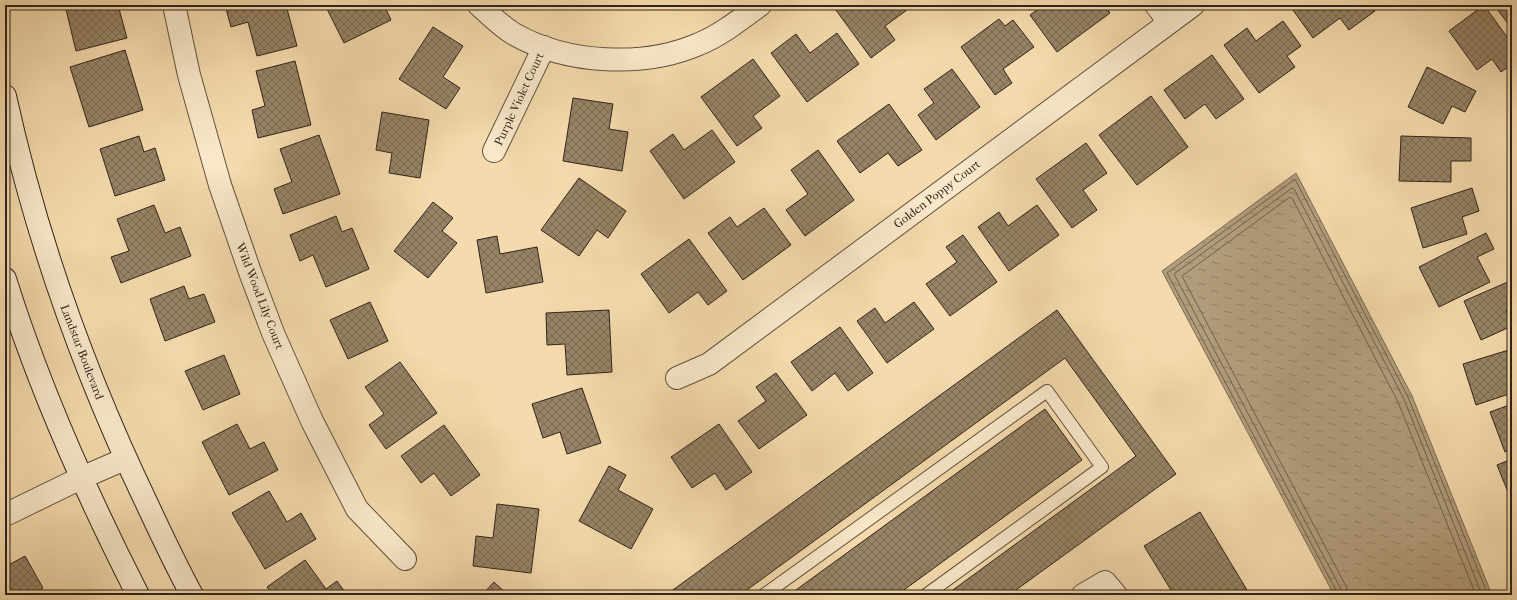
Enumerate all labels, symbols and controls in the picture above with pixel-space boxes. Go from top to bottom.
street label: Purple Violet Court [491,50,547,148]
street label: Golden Poppy Court [891,156,984,231]
street label: Wild Wood Lily Court [233,240,287,352]
street label: Landstar Boulevard [57,302,107,402]

